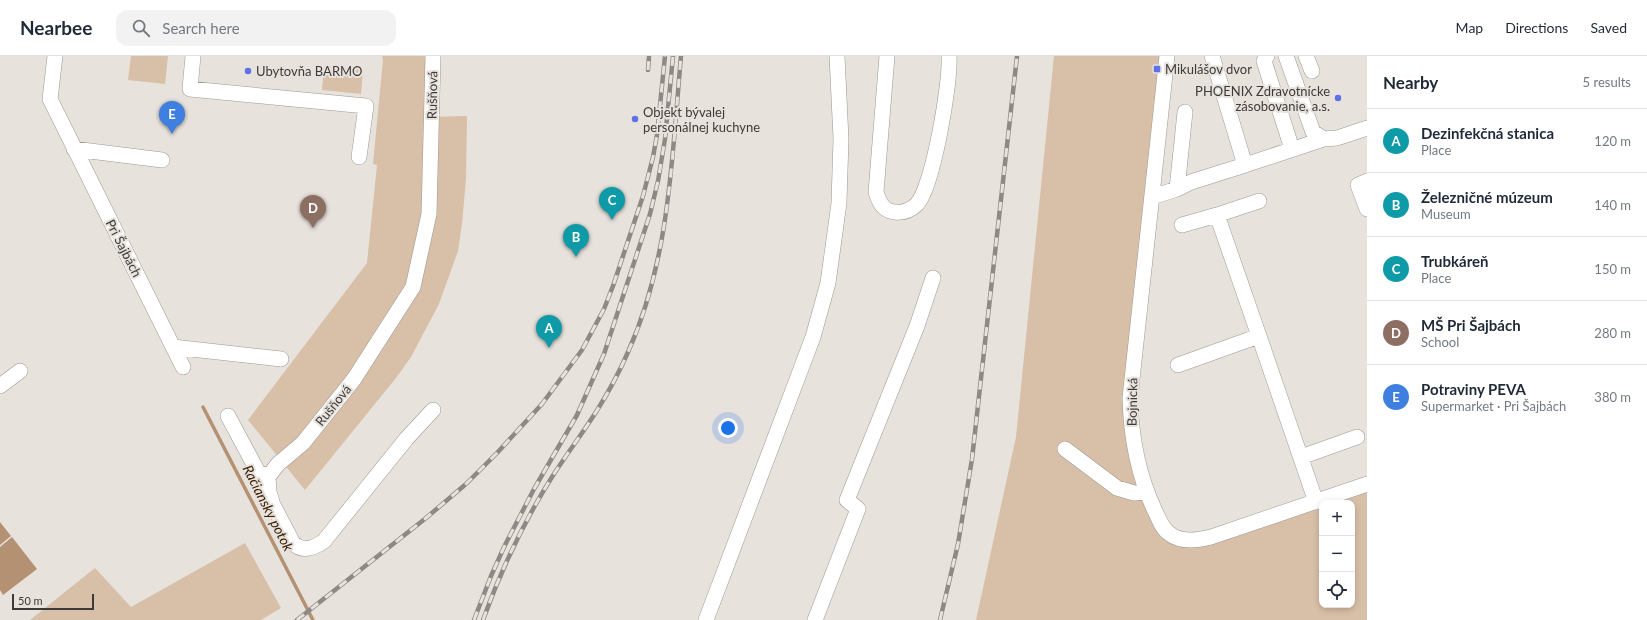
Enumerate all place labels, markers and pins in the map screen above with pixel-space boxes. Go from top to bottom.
place label: Mikulášov dvor [1165,61,1252,77]
place label: Ubytovňa BARMO [256,63,363,79]
marker: Mikulášov dvor [1152,64,1162,74]
marker: Ubytovňa BARMO [243,66,253,76]
place label: PHOENIX Zdravotnícke zásobovanie, a.s. [1195,83,1330,114]
marker: PHOENIX Zdravotnícke zásobovanie, a.s. [1333,93,1343,103]
pin: E [159,101,185,134]
place label: Objekt bývalej personálnej kuchyne [643,104,760,135]
marker: Objekt bývalej personálnej kuchyne [630,114,640,124]
pin: C [599,187,625,220]
pin: D [300,195,326,228]
pin: B [563,224,589,257]
pin: A [536,315,562,348]

